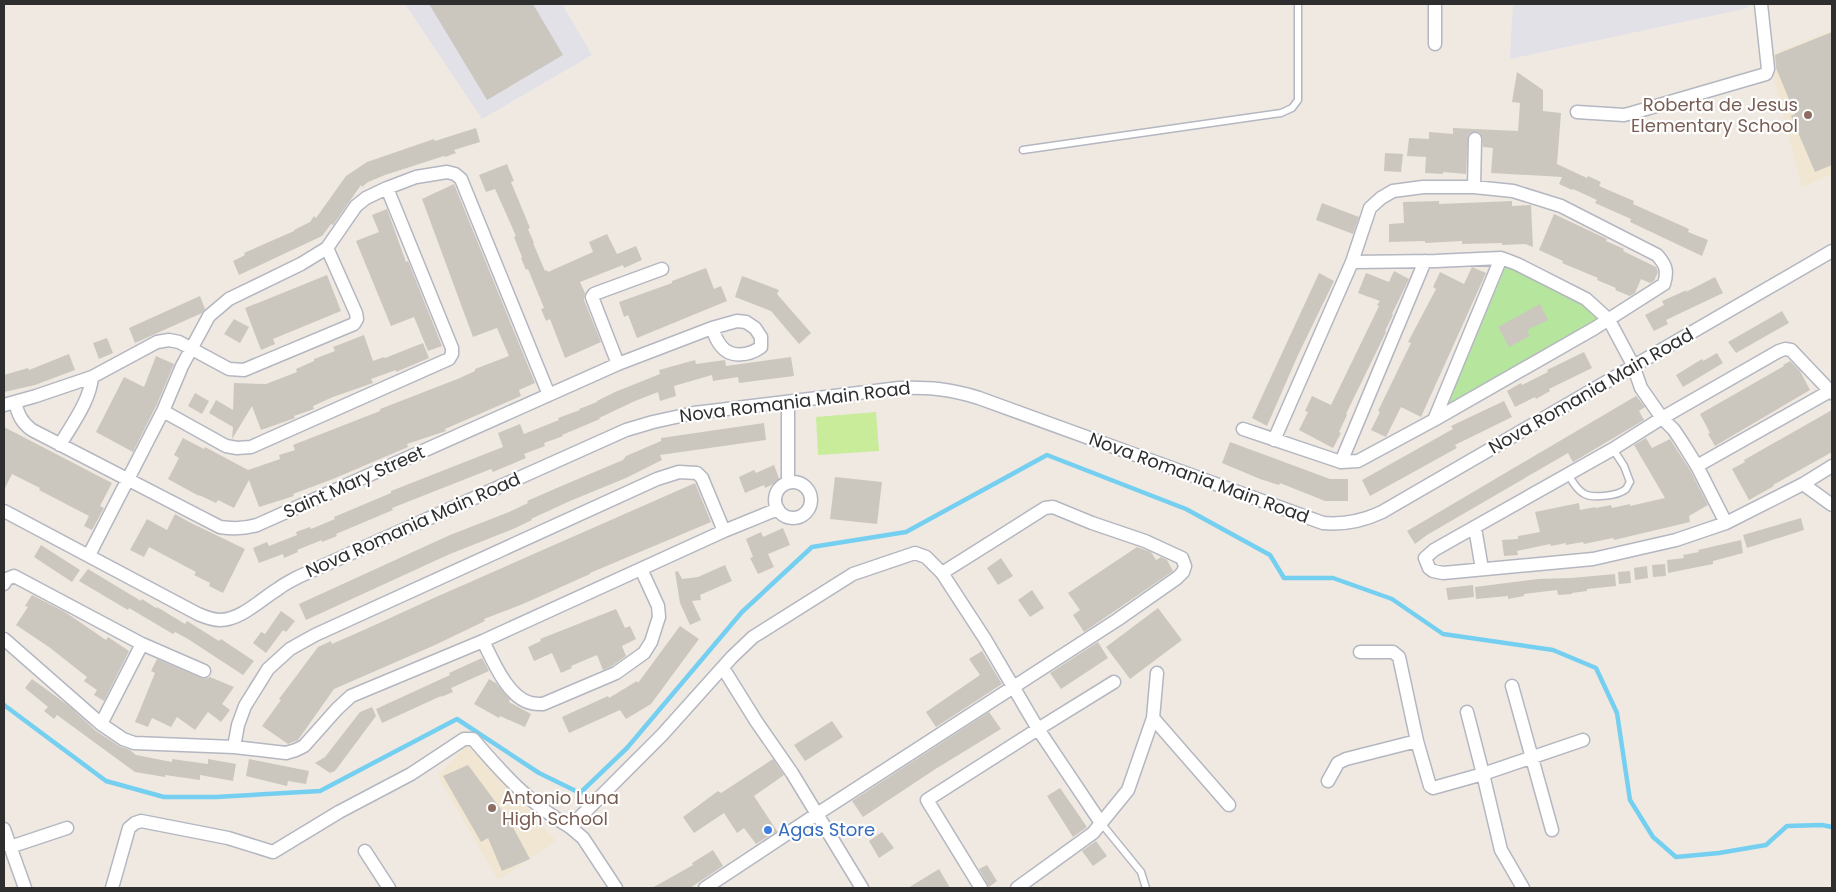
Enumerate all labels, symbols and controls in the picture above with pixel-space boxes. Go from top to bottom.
place label: Roberta de Jesus Elementary School [1631,92,1798,138]
marker: Roberta de Jesus Elementary School [1802,109,1814,121]
street label: Nova Romania Main Road [1484,322,1698,460]
street label: Nova Romania Main Road [678,375,912,428]
street label: Nova Romania Main Road [1086,426,1313,529]
street label: Saint Mary Street [279,439,428,524]
street label: Nova Romania Main Road [301,466,524,583]
place label: Antonio Luna High School [502,785,619,831]
marker: Antonio Luna High School [486,802,498,814]
place label: Agas Store [778,817,875,842]
marker: Agas Store [762,824,774,836]

